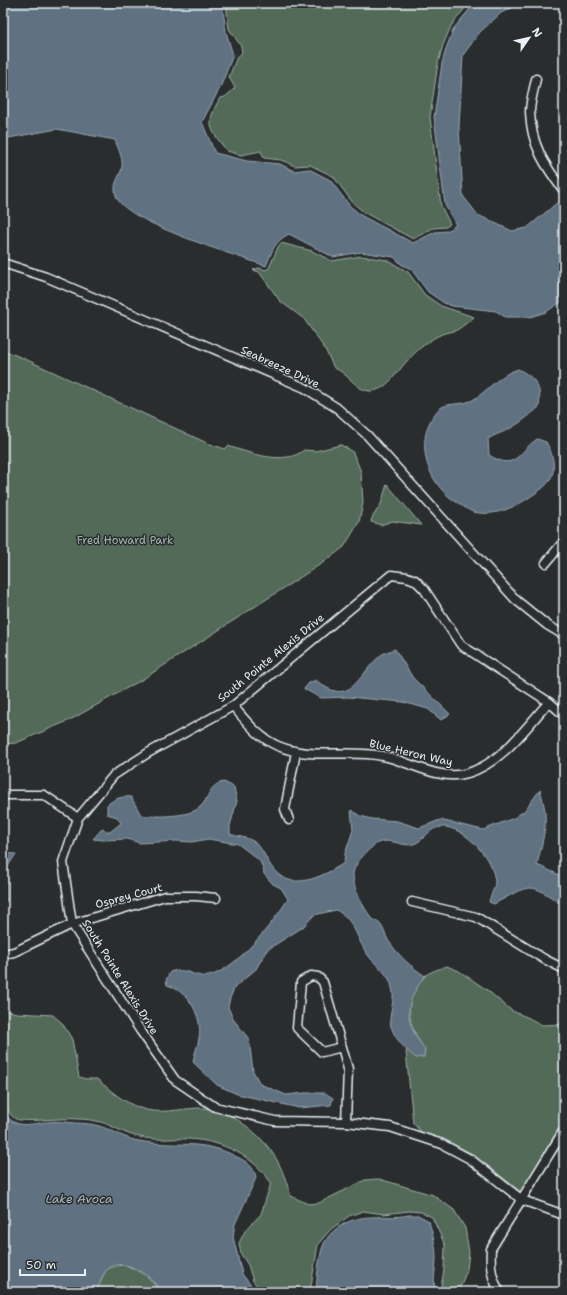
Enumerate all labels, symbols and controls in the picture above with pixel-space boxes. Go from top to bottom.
north arrow [509,18,549,58]
text: N [528,25,546,41]
street label: Seabreeze Drive [238,342,322,392]
park label: Fred Howard Park [77,533,173,548]
street label: South Pointe Alexis Drive [215,610,327,706]
street label: Blue Heron Way [368,736,454,770]
street label: Osprey Court [94,880,164,912]
street label: South Pointe Alexis Drive [78,917,162,1037]
water label: Lake Avoca [46,1191,112,1207]
scale bar [20,1251,85,1277]
text: 50 m [26,1257,56,1273]

